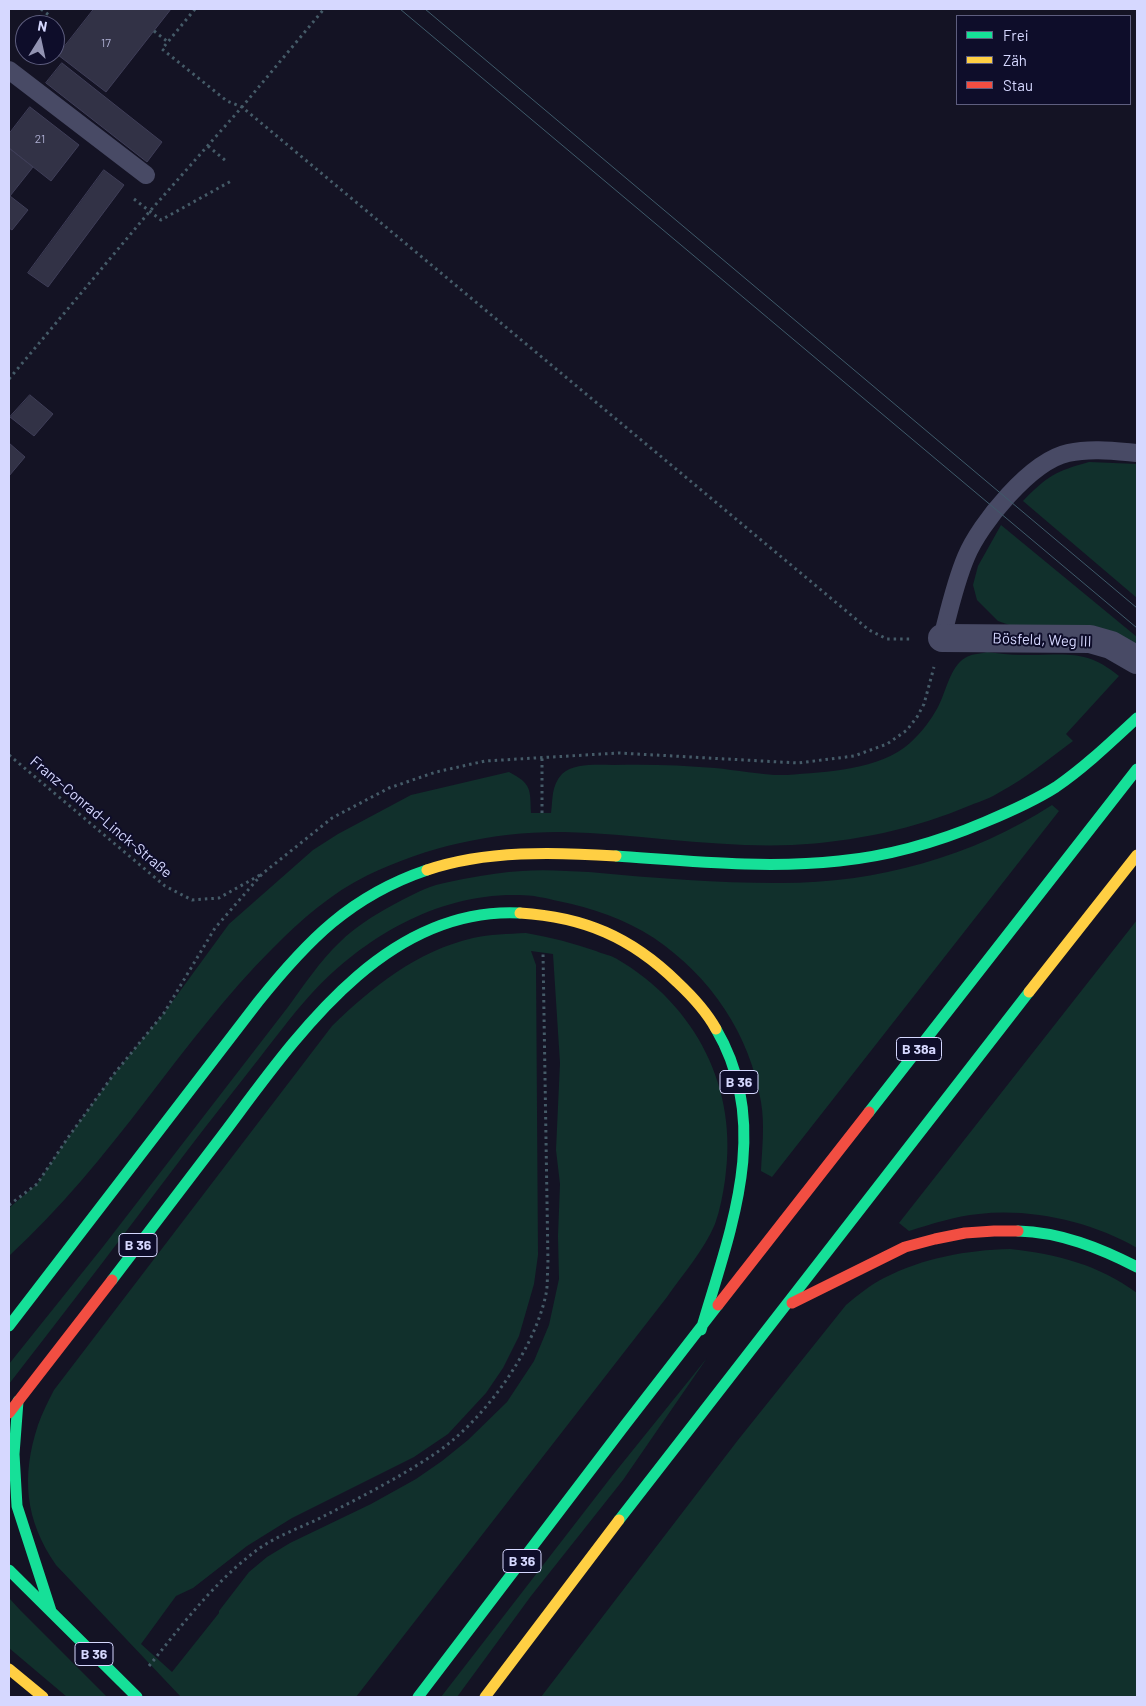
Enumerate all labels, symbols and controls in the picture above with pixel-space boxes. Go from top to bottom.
north arrow [15,15,65,65]
legend [956,15,1131,105]
text: N [36,17,49,35]
text: Frei [1003,26,1029,44]
house number: 17 [101,36,111,50]
text: Zäh [1003,51,1027,69]
text: Stau [1003,76,1033,94]
house number: 21 [35,132,45,146]
street label: Bösfeld, Weg III [992,629,1092,651]
street label: Franz-Conrad-Linck-Straße [26,752,176,882]
road number: B 38a [896,1038,942,1060]
road number: B 36 [720,1070,758,1094]
road number: B 36 [119,1234,157,1256]
road number: B 36 [503,1550,541,1572]
road number: B 36 [75,1642,113,1666]

